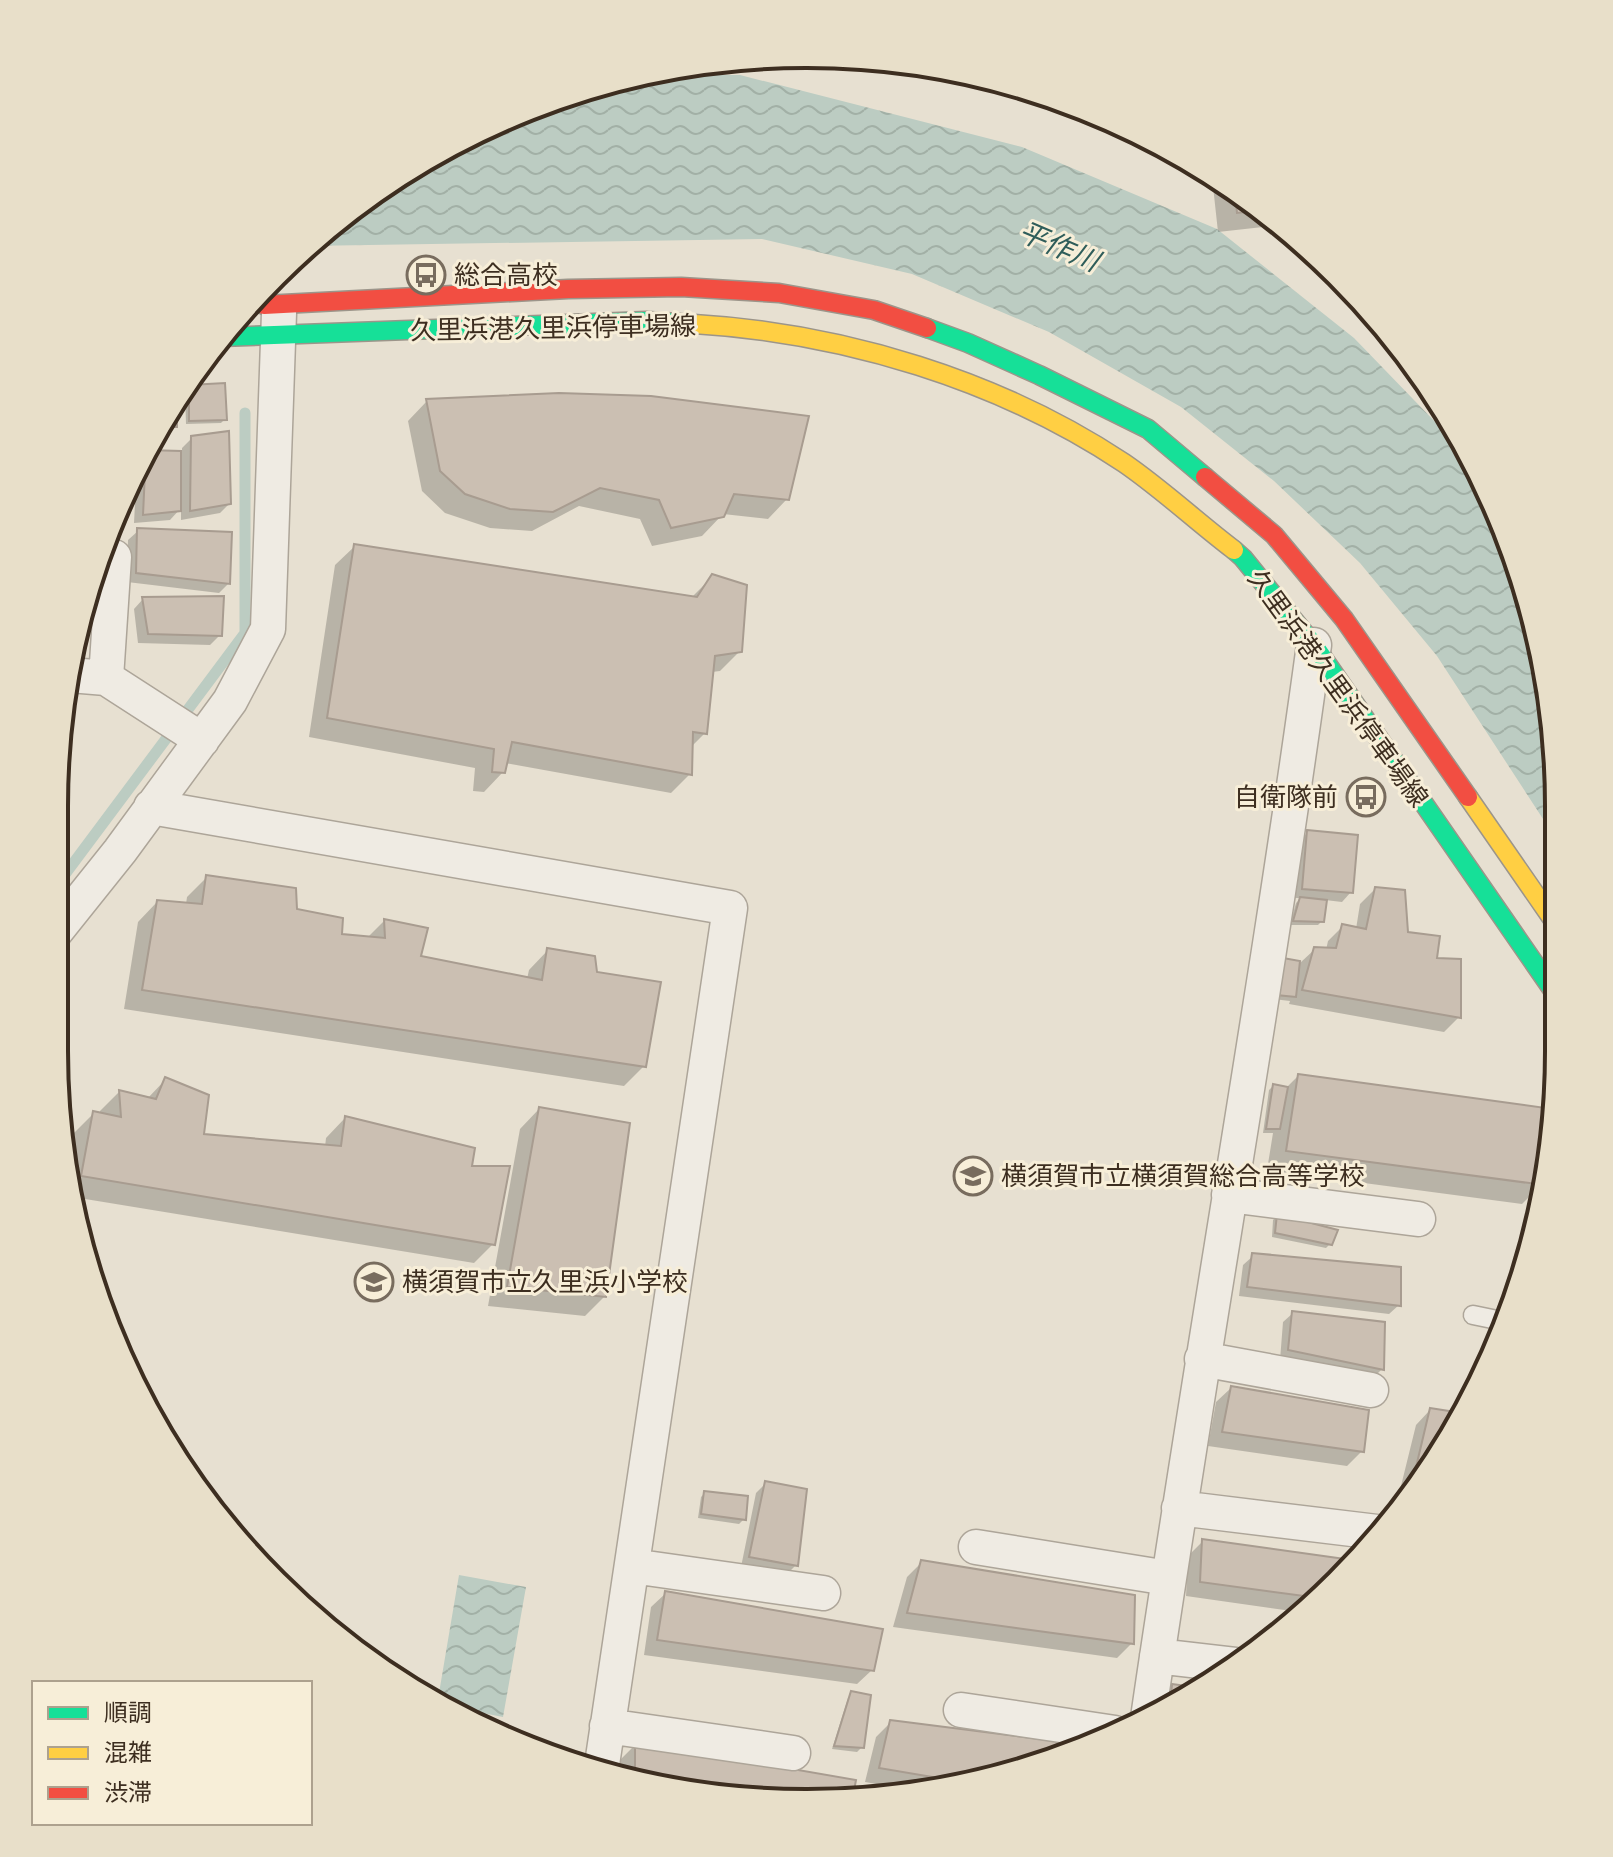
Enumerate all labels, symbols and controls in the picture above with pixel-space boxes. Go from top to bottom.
water label: 平作川 [1013,212,1108,280]
bus stop icon: 総合高校 [405,254,447,296]
place label: 総合高校 [454,257,558,291]
street label: 久里浜港久里浜停車場線 [410,308,696,346]
street label: 久里浜港久里浜停車場線 [1241,562,1437,813]
bus stop icon: 自衛隊前 [1345,776,1387,818]
place label: 自衛隊前 [1234,779,1338,813]
school or university icon: 横須賀市立横須賀総合高等学校 [952,1155,994,1197]
place label: 横須賀市立横須賀総合高等学校 [1001,1158,1365,1192]
school or university icon: 横須賀市立久里浜小学校 [353,1261,395,1303]
place label: 横須賀市立久里浜小学校 [402,1264,688,1298]
legend [32,1681,312,1825]
text: 順調 [104,1696,152,1728]
text: 混雑 [104,1736,152,1768]
text: 渋滞 [104,1776,152,1808]

